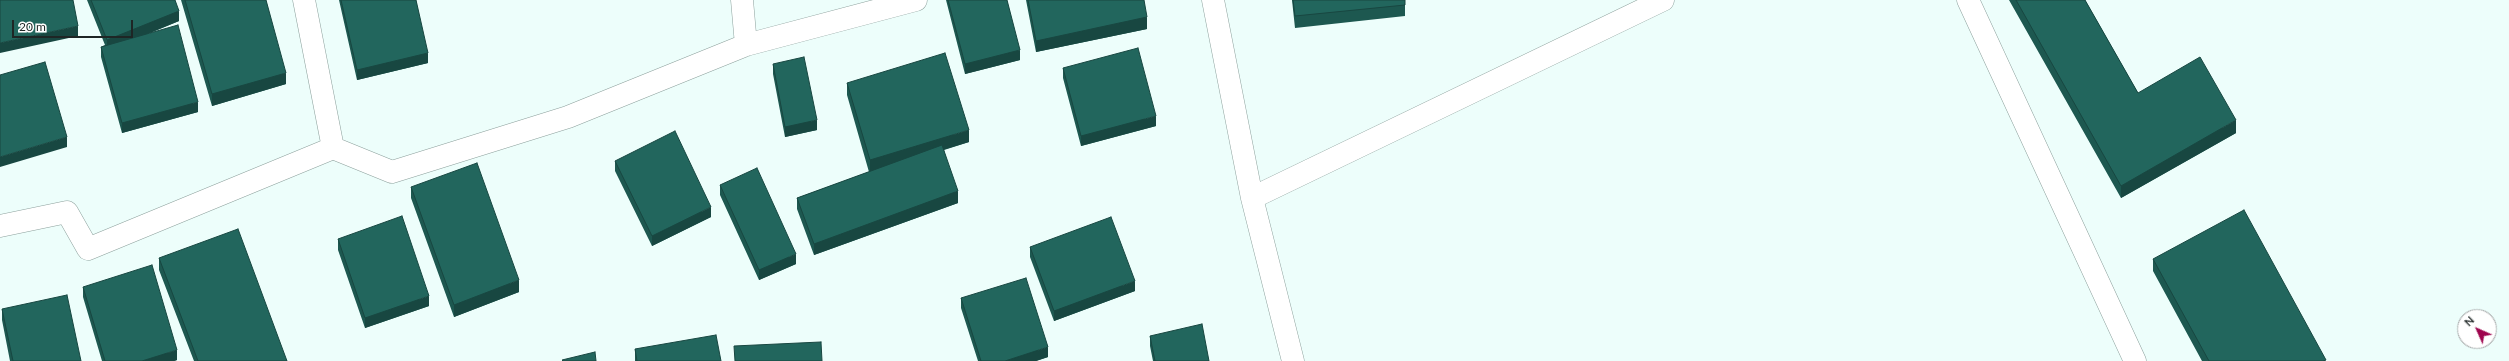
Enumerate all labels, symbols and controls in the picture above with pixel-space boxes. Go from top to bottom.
scale bar [14,12,135,38]
text: 20 m [19,19,46,34]
north arrow [2457,309,2497,349]
text: N [2461,313,2476,328]

